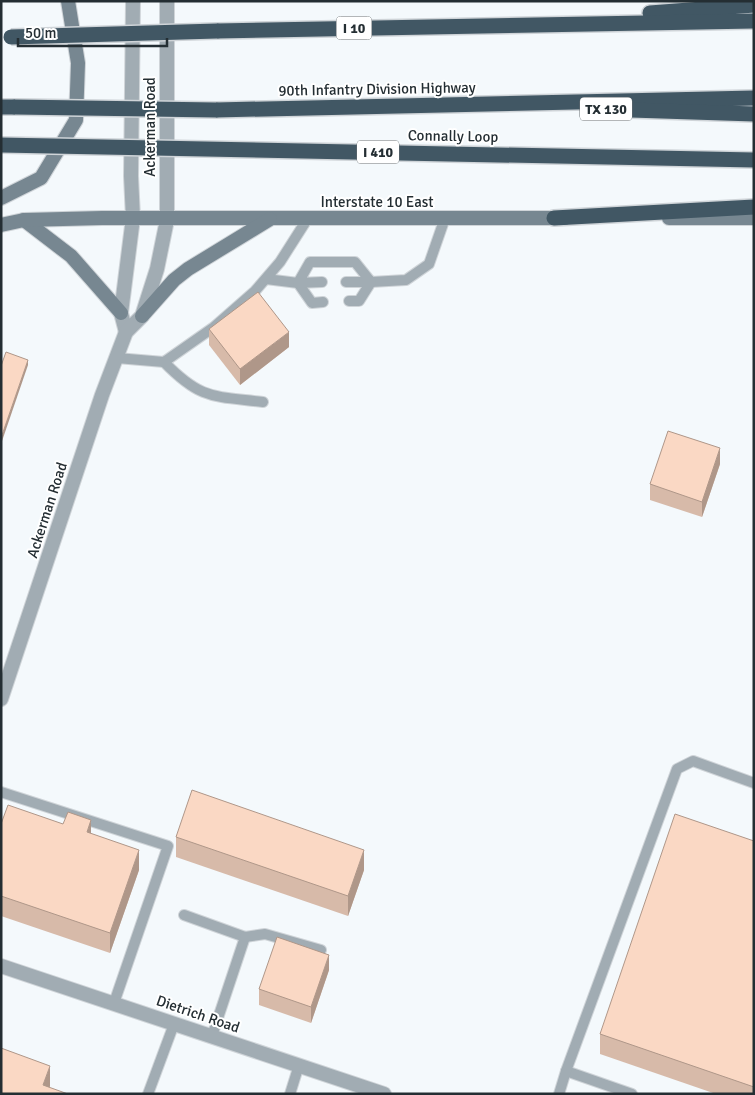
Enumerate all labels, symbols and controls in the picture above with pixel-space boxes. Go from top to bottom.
scale bar [18,15,166,47]
road number: I 10 [336,16,372,40]
text: 50 m [25,24,56,42]
street label: Ackerman Road [141,77,159,177]
street label: 90th Infantry Division Highway [278,78,476,100]
road number: TX 130 [580,98,632,120]
street label: Connally Loop [408,126,498,146]
road number: I 410 [357,140,399,163]
street label: Interstate 10 East [320,193,434,211]
street label: Ackerman Road [23,460,71,560]
street label: Dietrich Road [154,991,242,1037]

